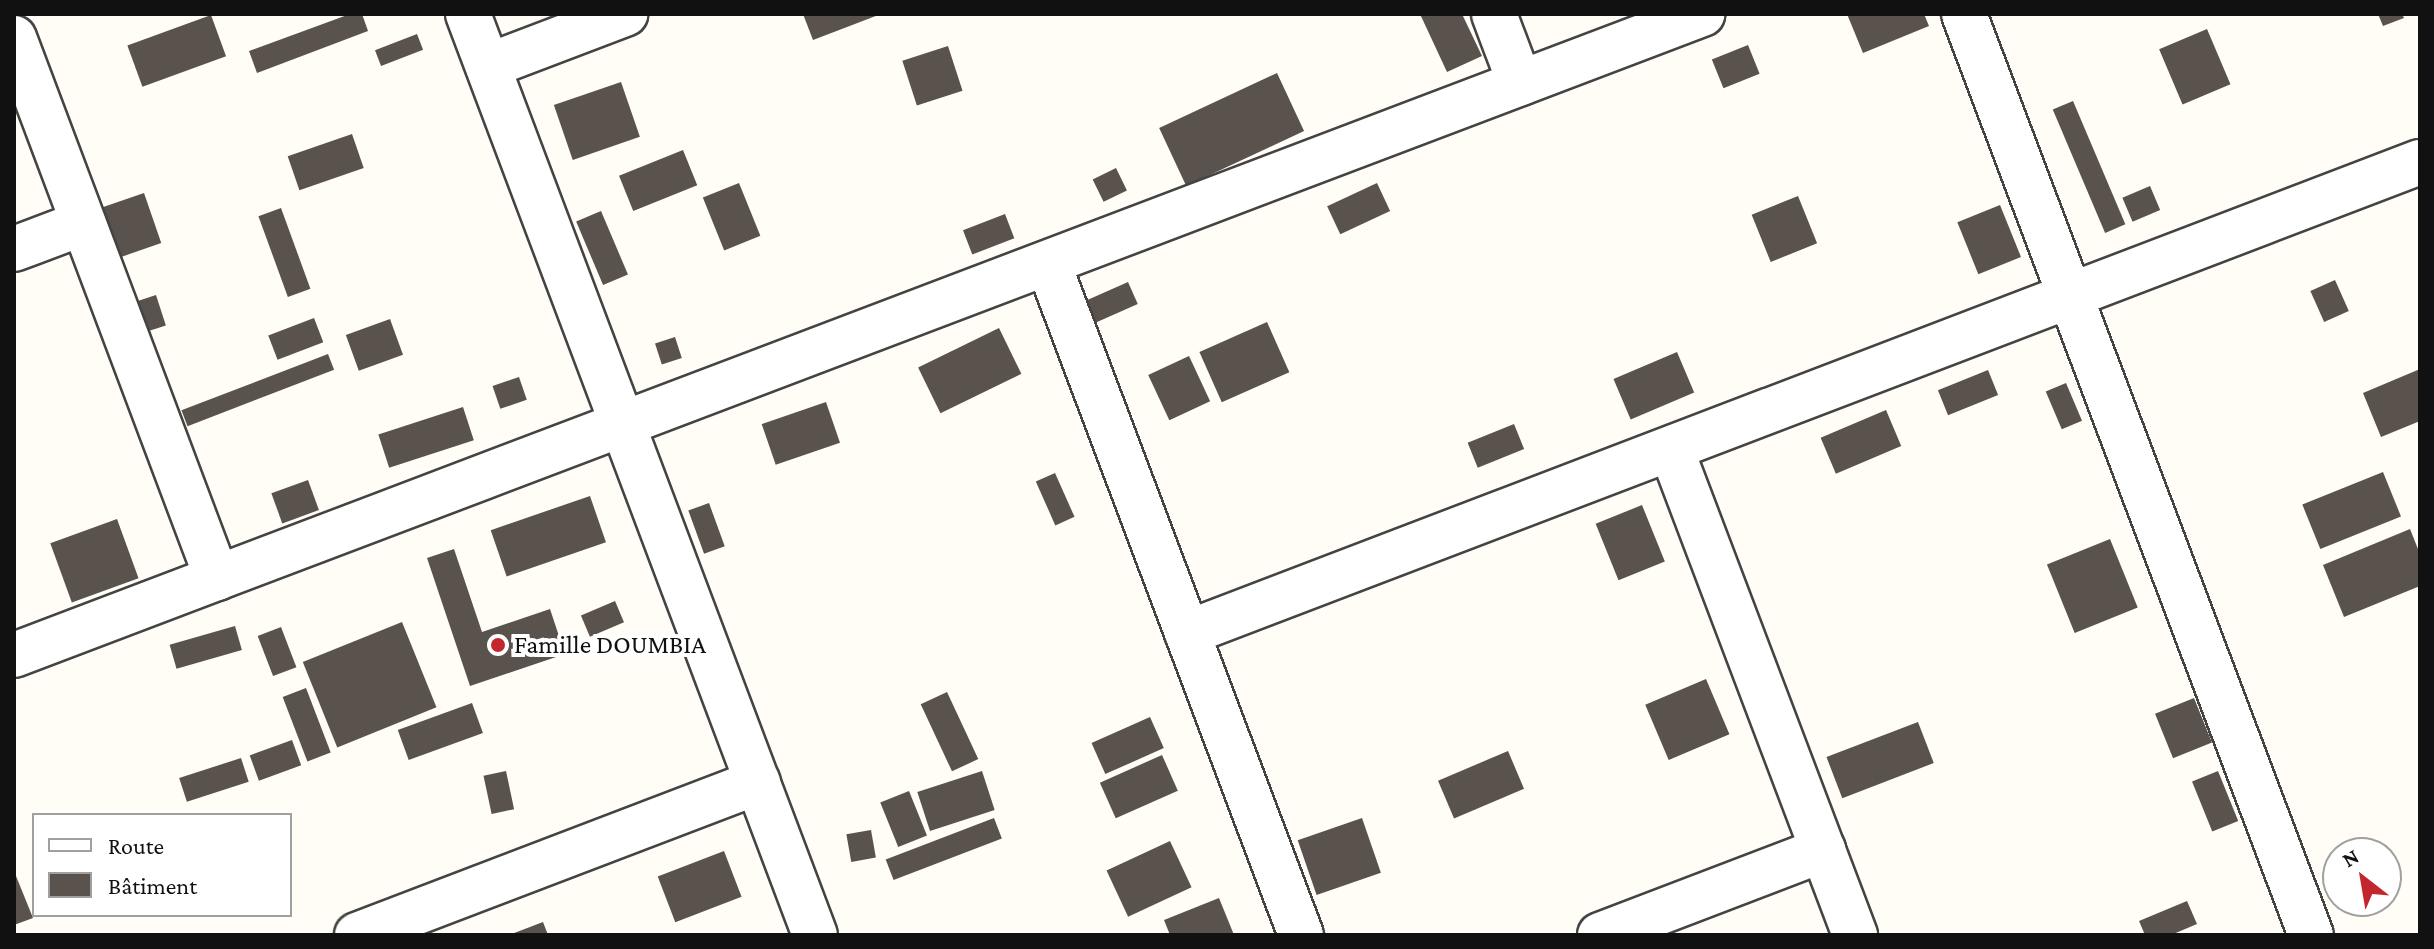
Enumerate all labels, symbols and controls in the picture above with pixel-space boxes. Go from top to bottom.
place label: Famille DOUMBIA [514,629,706,661]
marker: Famille DOUMBIA [489,636,507,654]
legend [32,813,292,917]
text: Route [108,832,164,859]
north arrow [2322,837,2402,917]
text: N [2338,843,2363,872]
text: Bâtiment [108,872,197,899]

